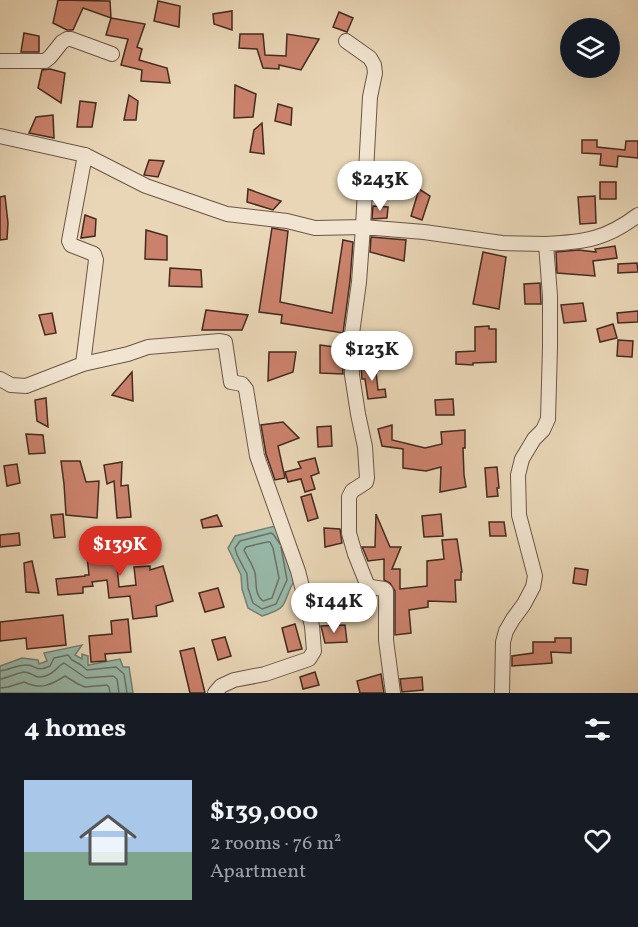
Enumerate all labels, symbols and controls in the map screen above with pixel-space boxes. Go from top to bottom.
map controls [560,18,620,78]
button: layers [560,18,620,78]
pin: $243K [338,161,422,212]
text: $243K [351,166,409,194]
pin: $123K [330,331,414,382]
text: $123K [345,336,399,364]
pin: $139K [78,526,162,577]
text: $139K [93,531,147,559]
pin: $144K [292,583,376,634]
text: $144K [305,588,363,616]
text: 4 homes [24,711,126,747]
icon: filters [581,713,614,746]
text: $139,000 [210,794,318,830]
icon: home [72,804,144,876]
icon: heart [581,824,614,857]
text: 2 rooms · 76 m² [210,830,342,858]
text: Apartment [210,858,306,886]

